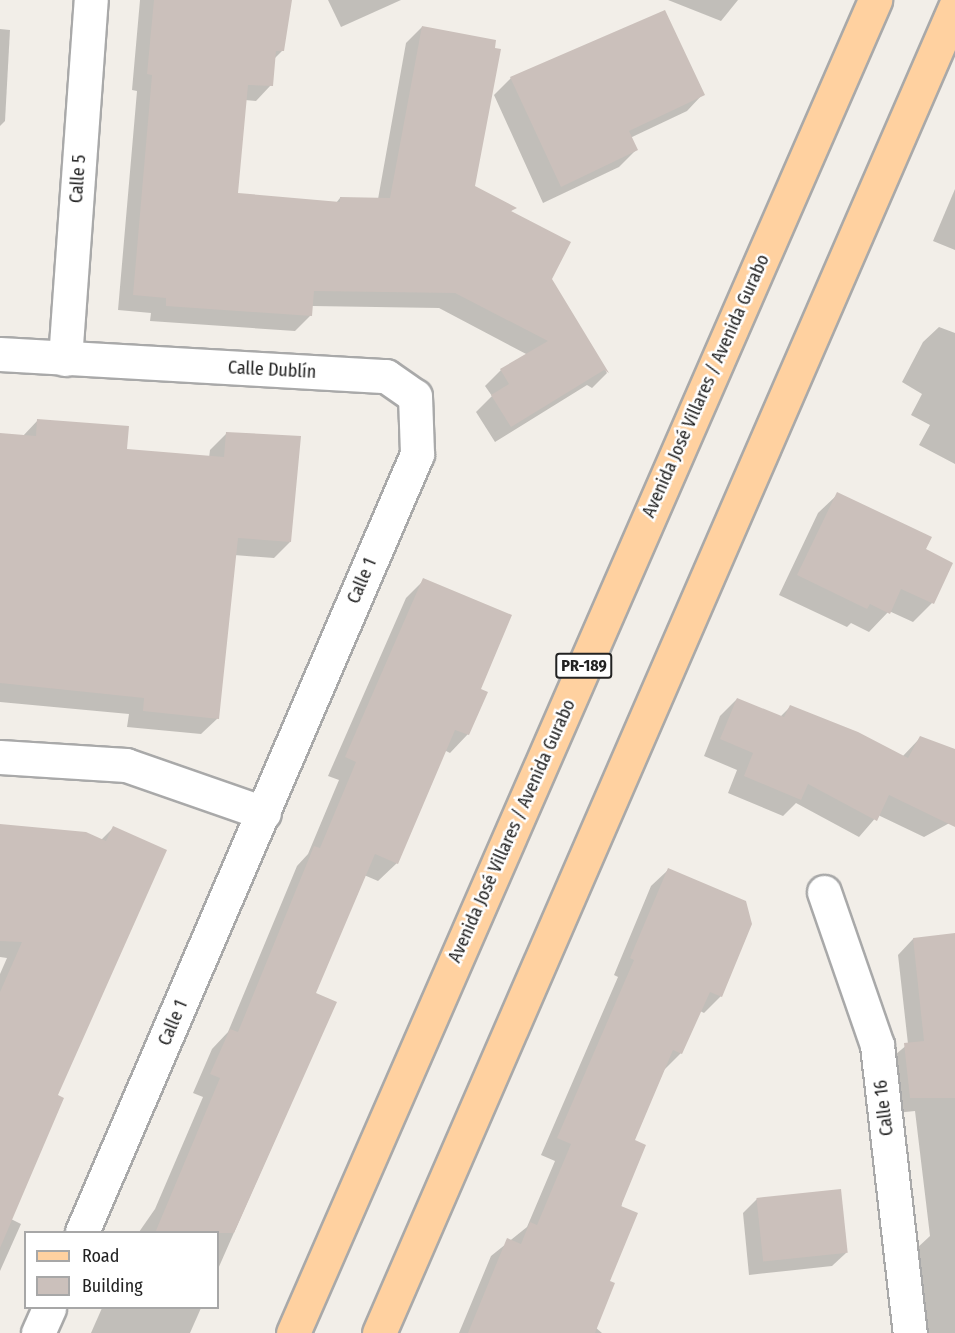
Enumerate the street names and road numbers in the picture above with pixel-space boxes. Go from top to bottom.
street label: Calle 5 [66,154,90,204]
street label: Avenida José Villares / Avenida Gurabo [638,251,774,521]
street label: Calle Dublín [227,357,317,383]
street label: Calle 1 [343,555,381,607]
road number: PR-189 [554,653,614,679]
street label: Avenida José Villares / Avenida Gurabo [444,696,580,966]
street label: Calle 1 [154,997,192,1049]
street label: Calle 16 [870,1079,898,1137]

